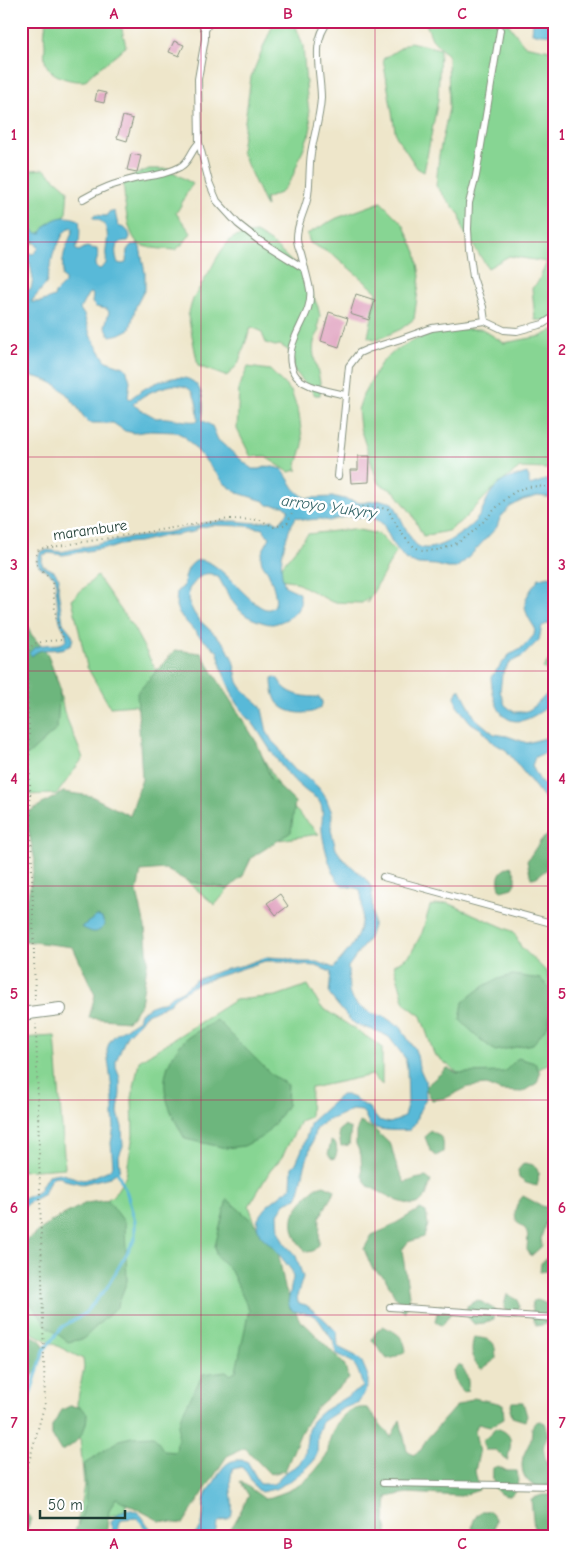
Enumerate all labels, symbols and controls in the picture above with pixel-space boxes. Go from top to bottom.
text: A [110,5,119,23]
text: B [283,5,293,23]
text: C [457,5,467,23]
text: 1 [11,126,17,144]
text: 1 [559,126,565,144]
text: 2 [10,341,18,359]
text: 2 [558,341,566,359]
water label: arroyo Yukyry [280,491,379,523]
street label: marambure [52,516,129,544]
text: 3 [10,556,18,574]
text: 3 [558,556,566,574]
text: 4 [10,770,18,788]
text: 4 [558,770,566,788]
text: 5 [10,985,18,1003]
text: 5 [558,985,566,1003]
text: 6 [10,1199,18,1217]
text: 6 [558,1199,566,1217]
text: 7 [10,1414,18,1432]
text: 7 [558,1414,566,1432]
scale bar [40,1487,125,1519]
text: 50 m [48,1496,83,1514]
text: A [110,1535,119,1553]
text: B [283,1535,293,1553]
text: C [457,1535,467,1553]

